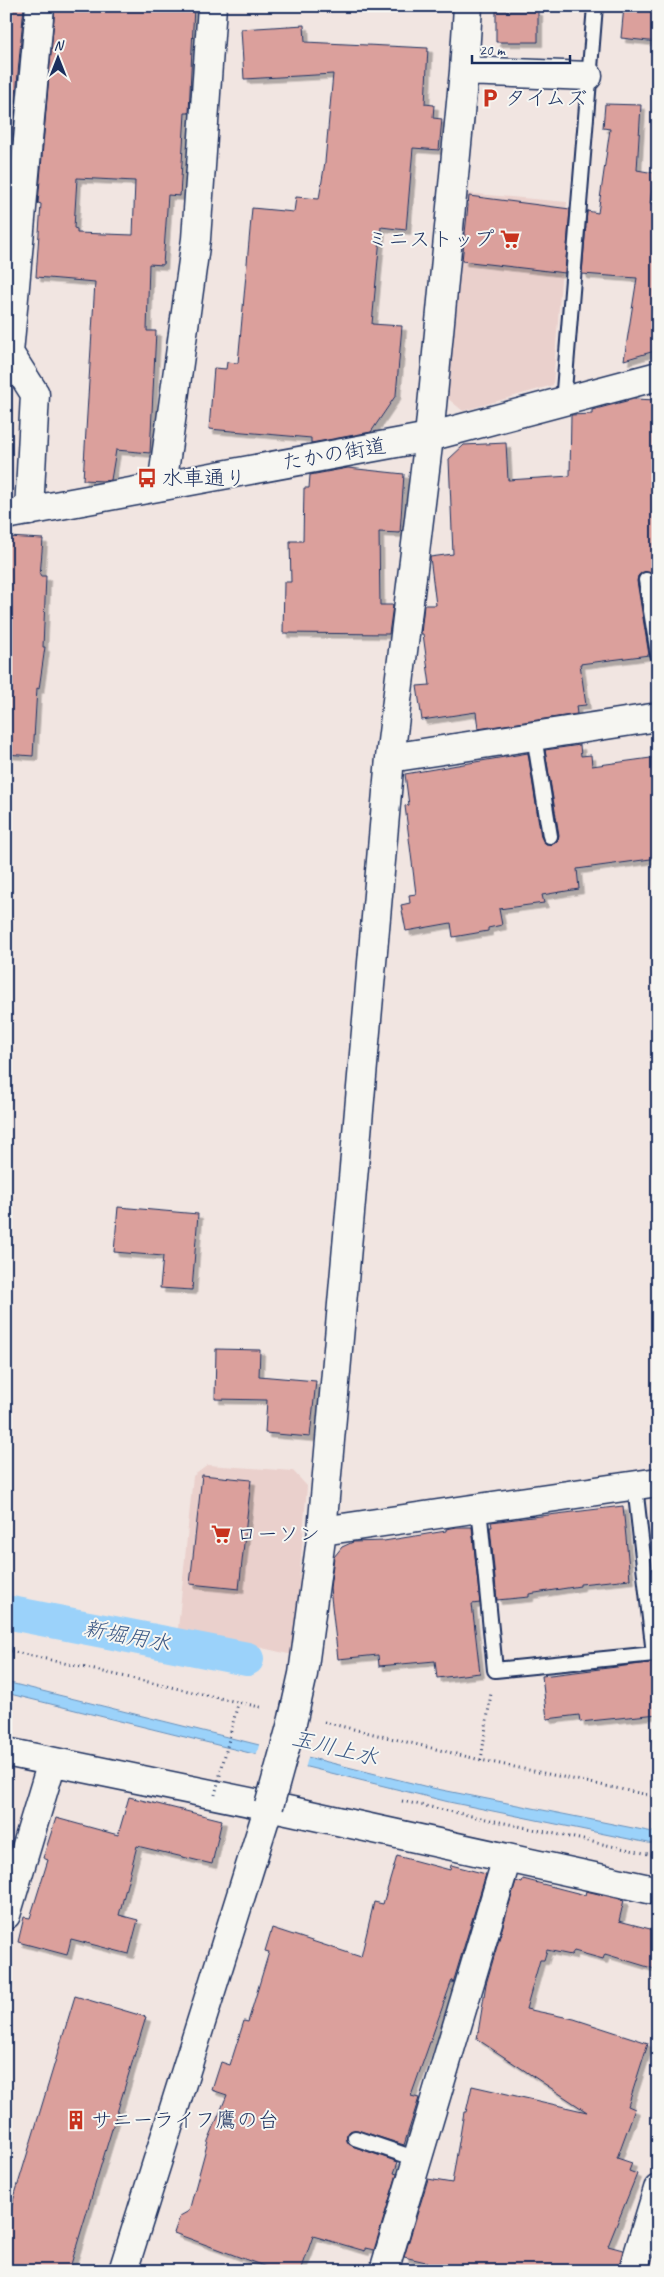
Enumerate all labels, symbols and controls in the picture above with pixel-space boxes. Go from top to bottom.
north arrow [32,32,82,82]
scale bar [472,32,569,64]
text: N [54,37,65,54]
text: 20 m [479,41,506,60]
place label: タイムズ [505,85,587,111]
parking icon: タイムズ [479,87,501,109]
place label: ミニストップ [367,226,495,252]
supermarket icon: ミニストップ [499,228,521,250]
street label: たかの街道 [280,432,388,476]
place label: 水車通り [162,465,246,491]
bus stop icon: 水車通り [136,467,158,489]
place label: ローソン [236,1521,320,1547]
supermarket icon: ローソン [210,1523,232,1545]
water label: 新堀用水 [81,1614,173,1658]
water label: 玉川上水 [289,1724,381,1772]
place label: サニーライフ鷹の台 [91,2107,279,2133]
building icon: サニーライフ鷹の台 [65,2109,87,2131]

